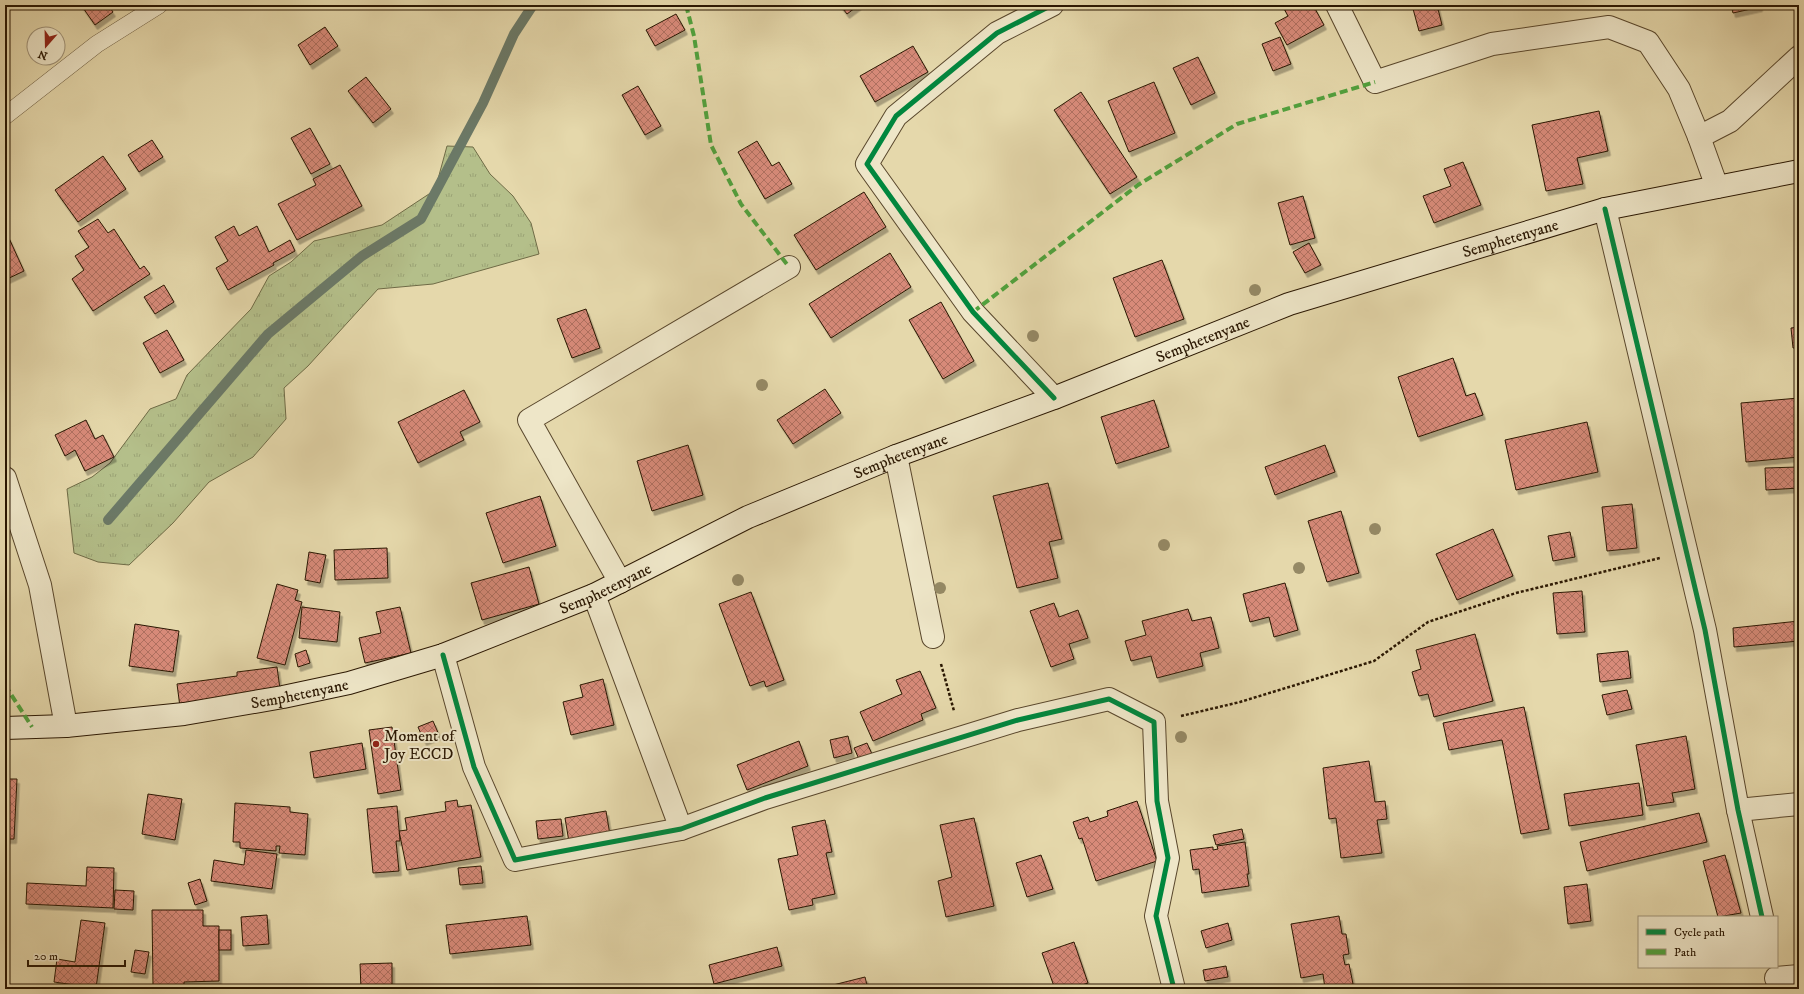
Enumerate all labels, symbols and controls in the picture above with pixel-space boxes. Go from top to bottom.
north arrow [26,26,66,66]
text: N [36,46,50,63]
street label: Semphetenyane [1460,215,1561,262]
street label: Semphetenyane [1153,312,1253,367]
street label: Semphetenyane [851,429,951,484]
street label: Semphetenyane [556,559,655,619]
street label: Semphetenyane [249,674,351,713]
place label: Moment of Joy ECCD [382,726,457,764]
marker: Moment of Joy ECCD [371,739,381,749]
legend [1638,916,1778,968]
text: Cycle path [1674,925,1726,940]
scale bar [28,942,125,968]
text: Path [1674,945,1697,960]
text: 20 m [34,949,58,964]

